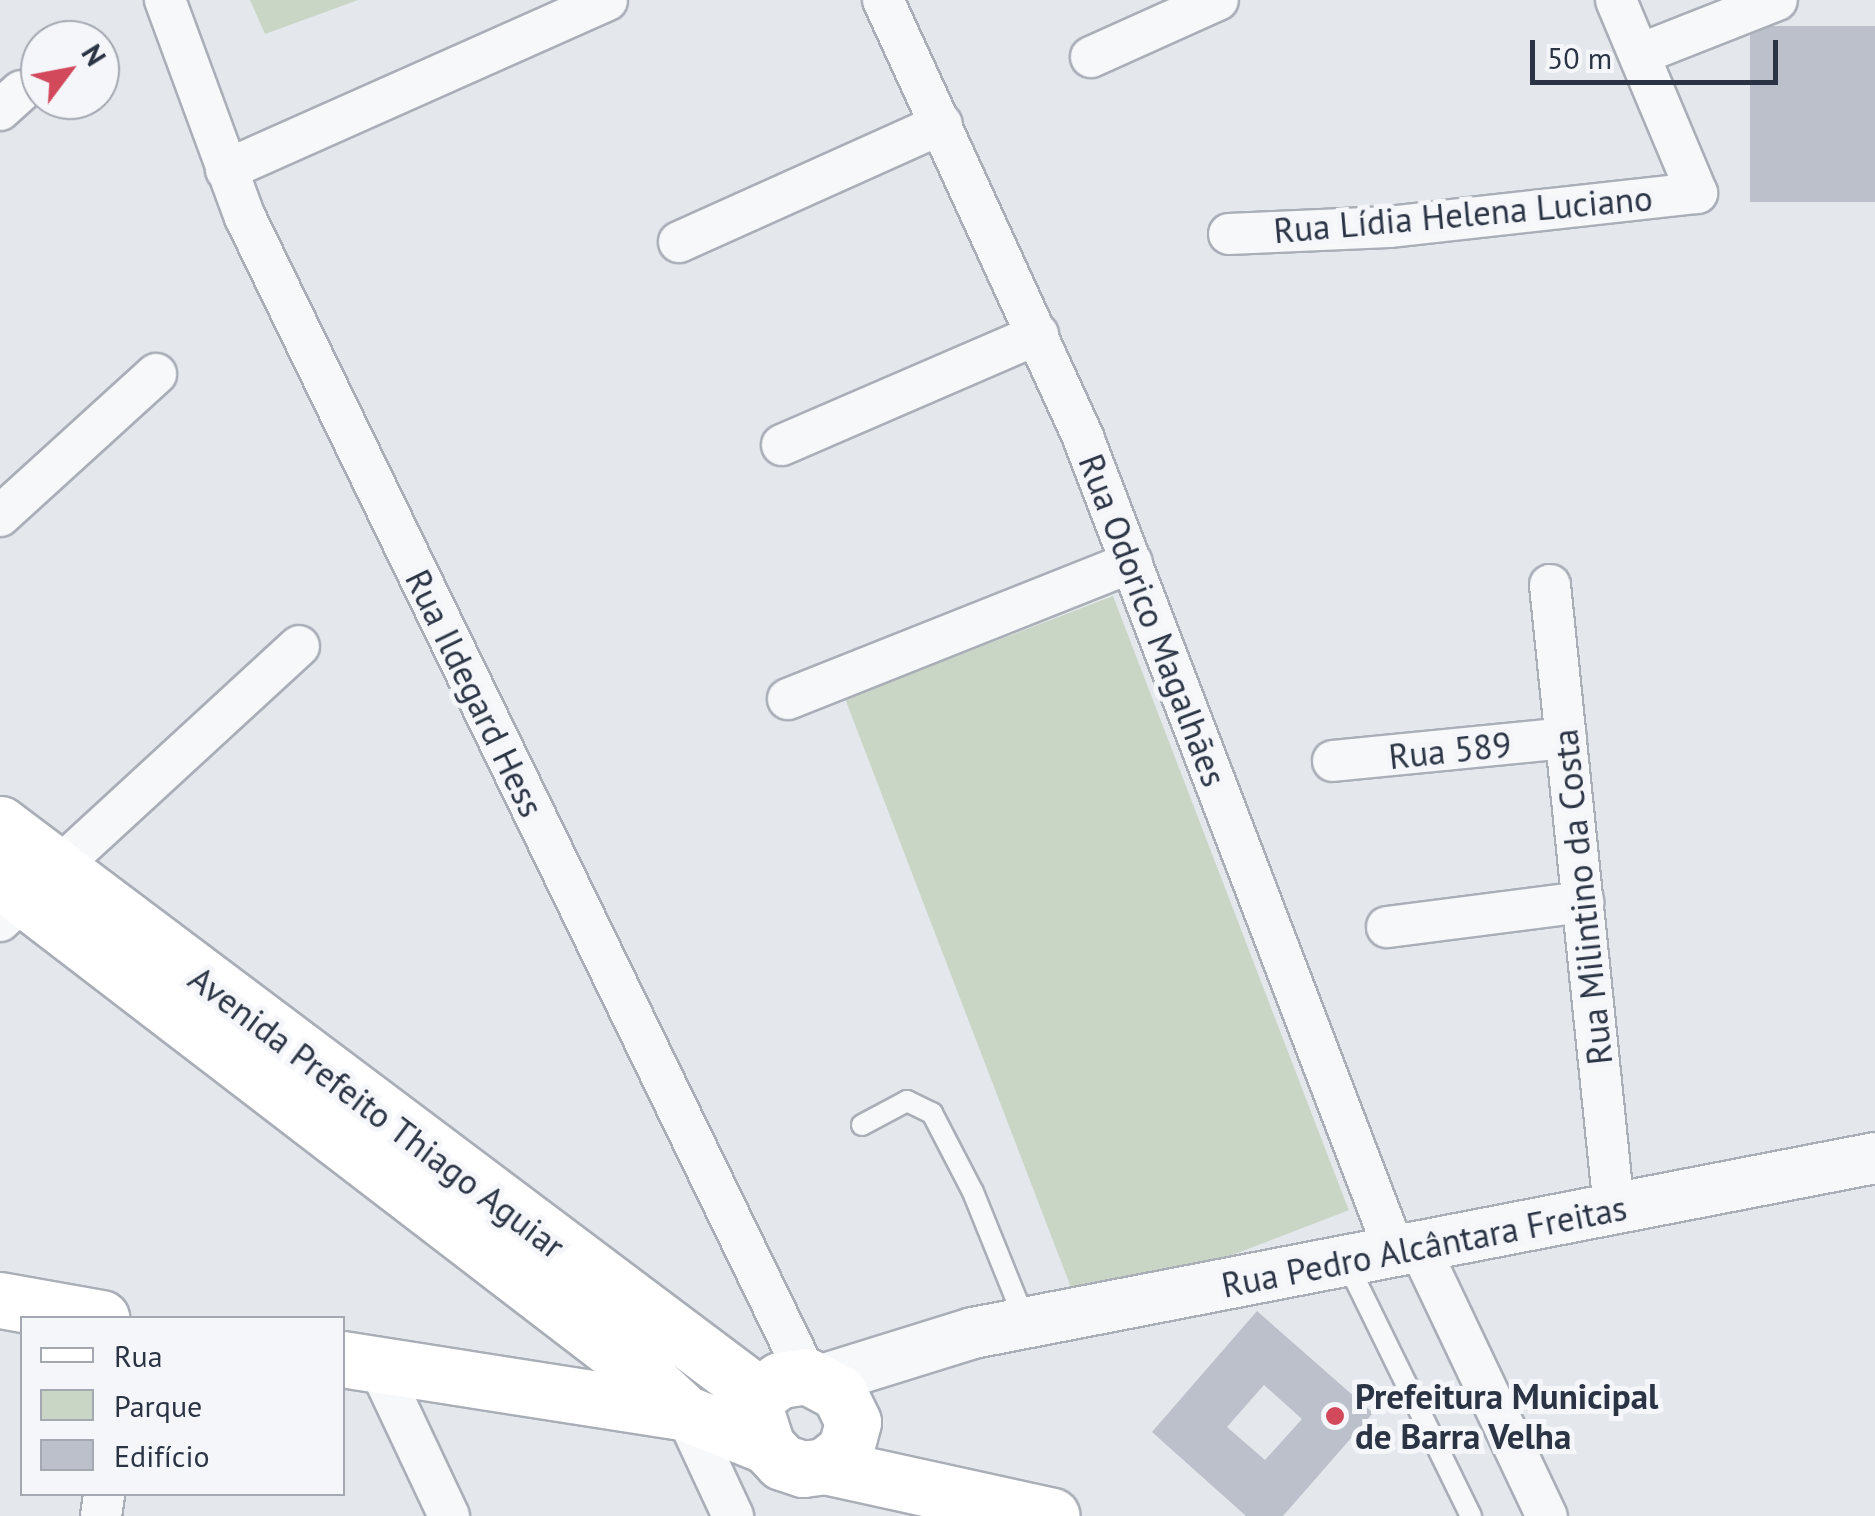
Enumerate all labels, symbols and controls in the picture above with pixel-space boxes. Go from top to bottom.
north arrow [20,20,120,120]
scale bar [1535,20,1782,82]
text: N [74,37,115,73]
text: 50 m [1547,38,1612,77]
street label: Rua Lídia Helena Luciano [1272,177,1654,251]
street label: Rua Odorico Magalhães [1070,448,1236,792]
street label: Rua Ildegard Hess [397,563,553,823]
street label: Rua 589 [1387,723,1513,777]
street label: Rua Milintino da Costa [1543,727,1621,1067]
street label: Avenida Prefeito Thiago Aguiar [180,956,574,1268]
street label: Rua Pedro Alcântara Freitas [1217,1186,1631,1306]
legend [20,1316,345,1496]
text: Rua [114,1336,163,1375]
place label: Prefeitura Municipal de Barra Velha [1355,1375,1658,1457]
text: Parque [114,1386,202,1425]
marker: Prefeitura Municipal de Barra Velha [1324,1405,1346,1427]
text: Edifício [114,1436,210,1475]

